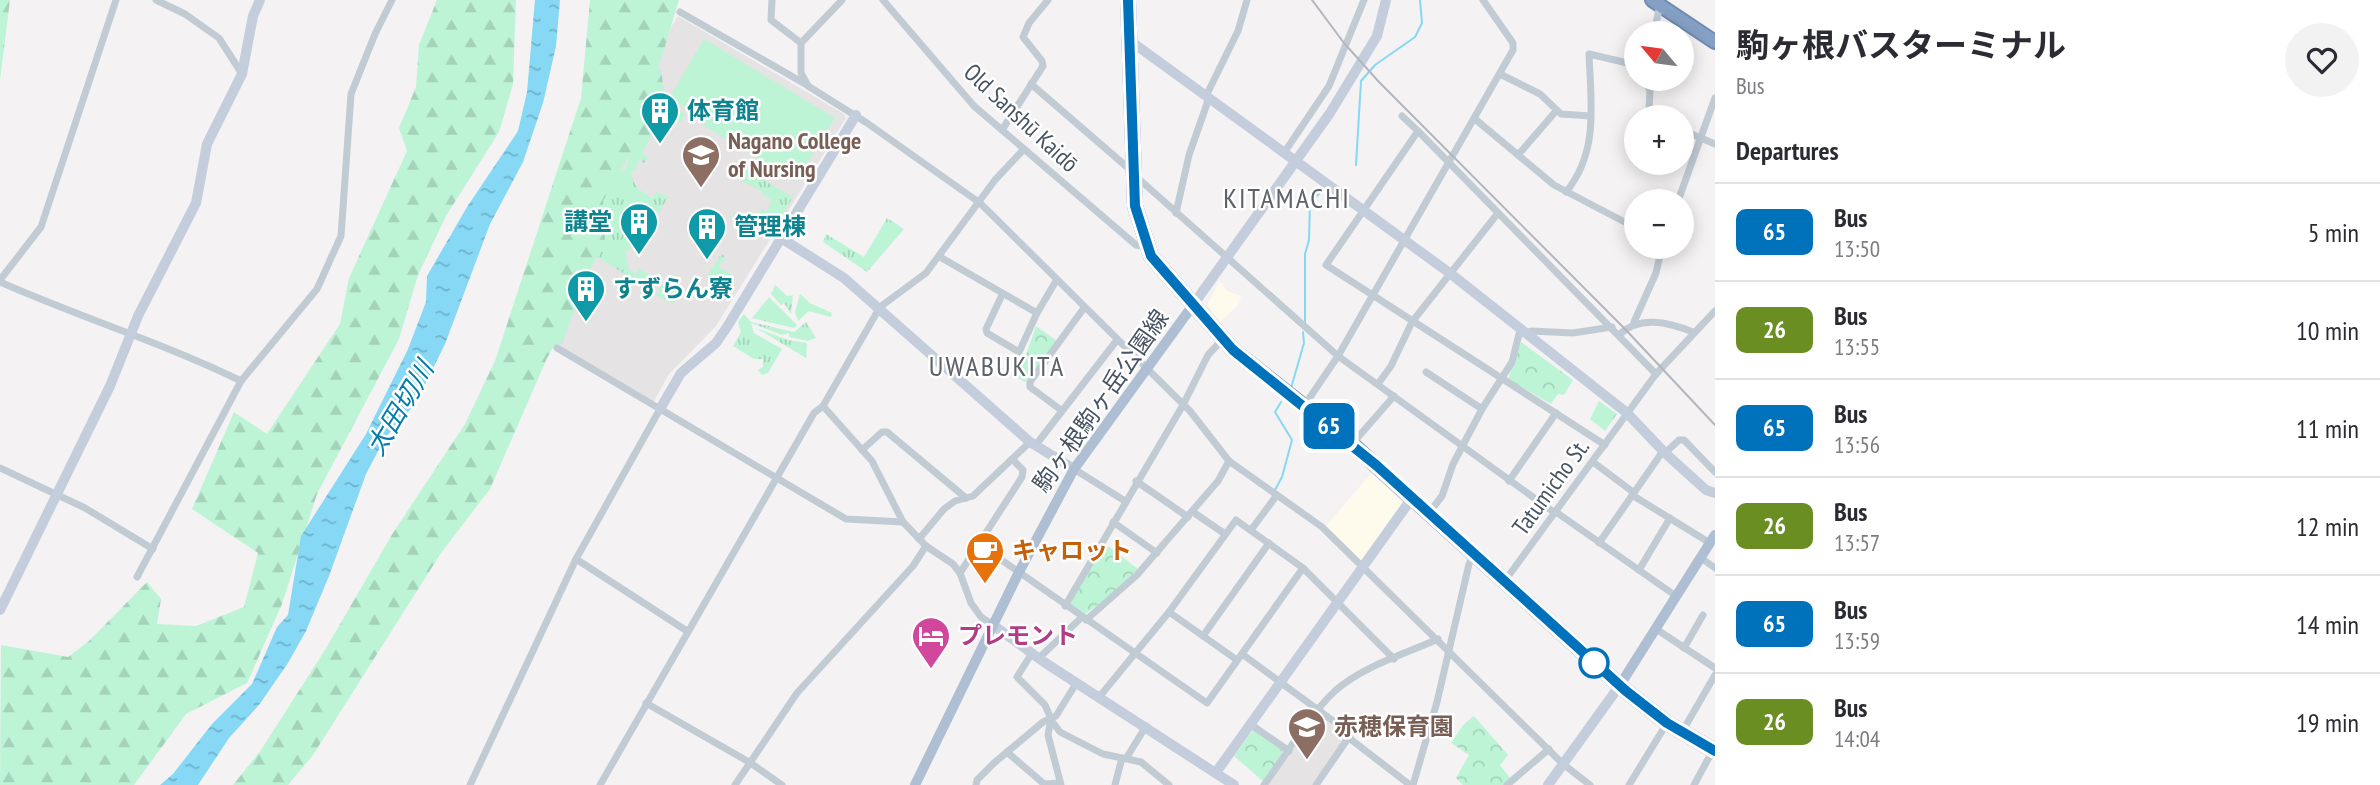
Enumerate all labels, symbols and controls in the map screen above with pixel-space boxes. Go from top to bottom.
north arrow [1624,21,1694,91]
map controls [1624,21,1694,259]
text: 駒ヶ根バスターミナル [1736,23,2066,66]
button: heart [2285,23,2359,97]
street label: Old Sanshū Kaidō [957,57,1085,179]
text: Bus [1736,71,1765,100]
building icon: 体育館 [639,90,681,145]
place label: 体育館 [687,95,759,126]
button: + [1624,105,1694,175]
place label: Nagano College of Nursing [728,125,861,184]
school or university icon: Nagano College of Nursing [680,134,722,189]
text: Departures [1736,134,1839,167]
district label: KITAMACHI [1223,179,1351,216]
button: − [1624,189,1694,259]
building icon: 講堂 [618,201,660,256]
text: Bus [1834,201,1867,234]
place label: 講堂 [564,206,612,237]
building icon: 管理棟 [686,206,728,261]
place label: 管理棟 [734,211,806,242]
text: 65 [1763,216,1786,247]
text: 5 min [2308,216,2359,249]
text: 13:50 [1834,234,1880,263]
building icon: すずらん寮 [565,268,607,323]
place label: すずらん寮 [613,273,733,304]
text: Bus [1834,299,1867,332]
street label: 駒ヶ根駒ヶ岳公園線 [1026,303,1175,498]
text: 26 [1763,314,1786,345]
text: 10 min [2296,314,2359,347]
text: 13:55 [1834,332,1880,361]
district label: UWABUKITA [929,347,1065,384]
water label: 太田切川 [359,352,442,461]
text: Bus [1834,397,1867,430]
line badge: 65 [1298,403,1360,449]
text: 65 [1318,410,1340,441]
text: 65 [1763,412,1786,443]
text: 11 min [2296,412,2359,445]
text: 13:56 [1834,430,1880,459]
street label: Tatumicho St. [1505,432,1596,541]
text: Bus [1834,495,1867,528]
text: 26 [1763,510,1786,541]
text: 12 min [2296,510,2359,543]
text: 13:57 [1834,528,1880,557]
cafe icon: キャロット [964,530,1006,585]
place label: キャロット [1012,535,1132,566]
text: Bus [1834,593,1867,626]
text: 65 [1763,608,1786,639]
text: 14 min [2296,608,2359,641]
hotel icon: プレモント [910,615,952,670]
place label: プレモント [958,620,1078,651]
text: 13:59 [1834,626,1880,655]
unlabelled marker [1579,648,1609,678]
text: Bus [1834,691,1867,724]
school or university icon: 赤穂保育園 [1286,706,1328,761]
text: 26 [1763,706,1786,737]
text: 19 min [2296,706,2359,739]
place label: 赤穂保育園 [1334,711,1454,742]
text: 14:04 [1834,724,1880,753]

